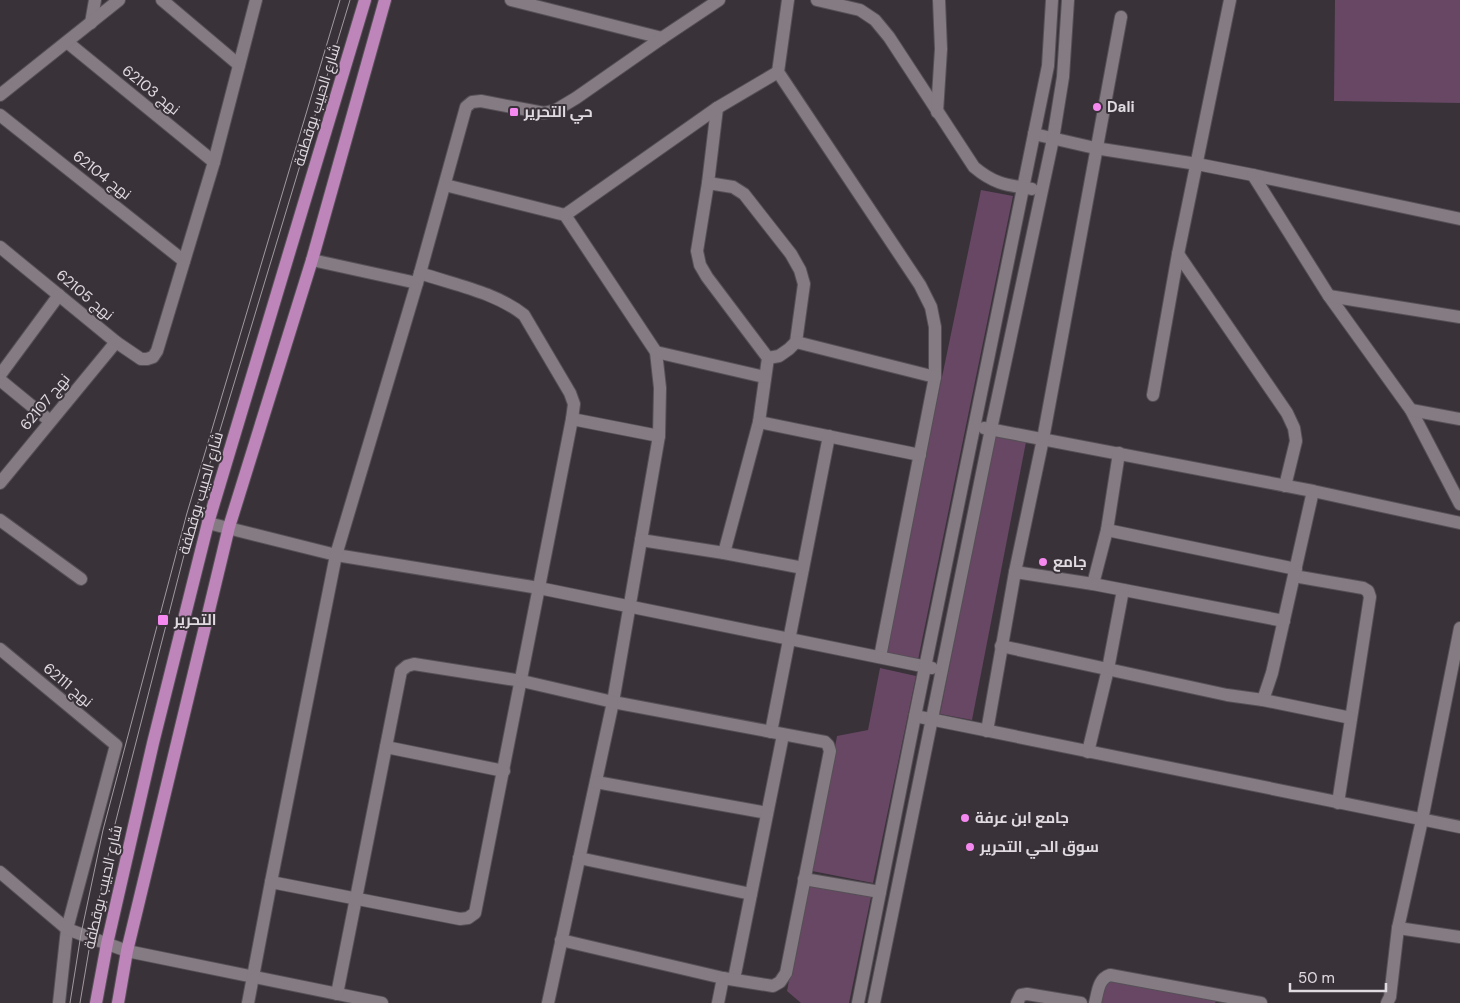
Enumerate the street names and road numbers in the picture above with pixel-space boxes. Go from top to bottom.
street label: شارع الحبيب بوقطفة [289,42,346,169]
street label: نهج 62103 [117,61,184,120]
street label: نهج 62104 [68,146,135,205]
street label: نهج 62105 [51,265,118,326]
street label: نهج 62107 [16,370,75,435]
street label: شارع الحبيب بوقطفة [174,429,229,557]
street label: نهج 62111 [38,658,97,712]
street label: شارع الحبيب بوقطفة [79,823,128,951]

